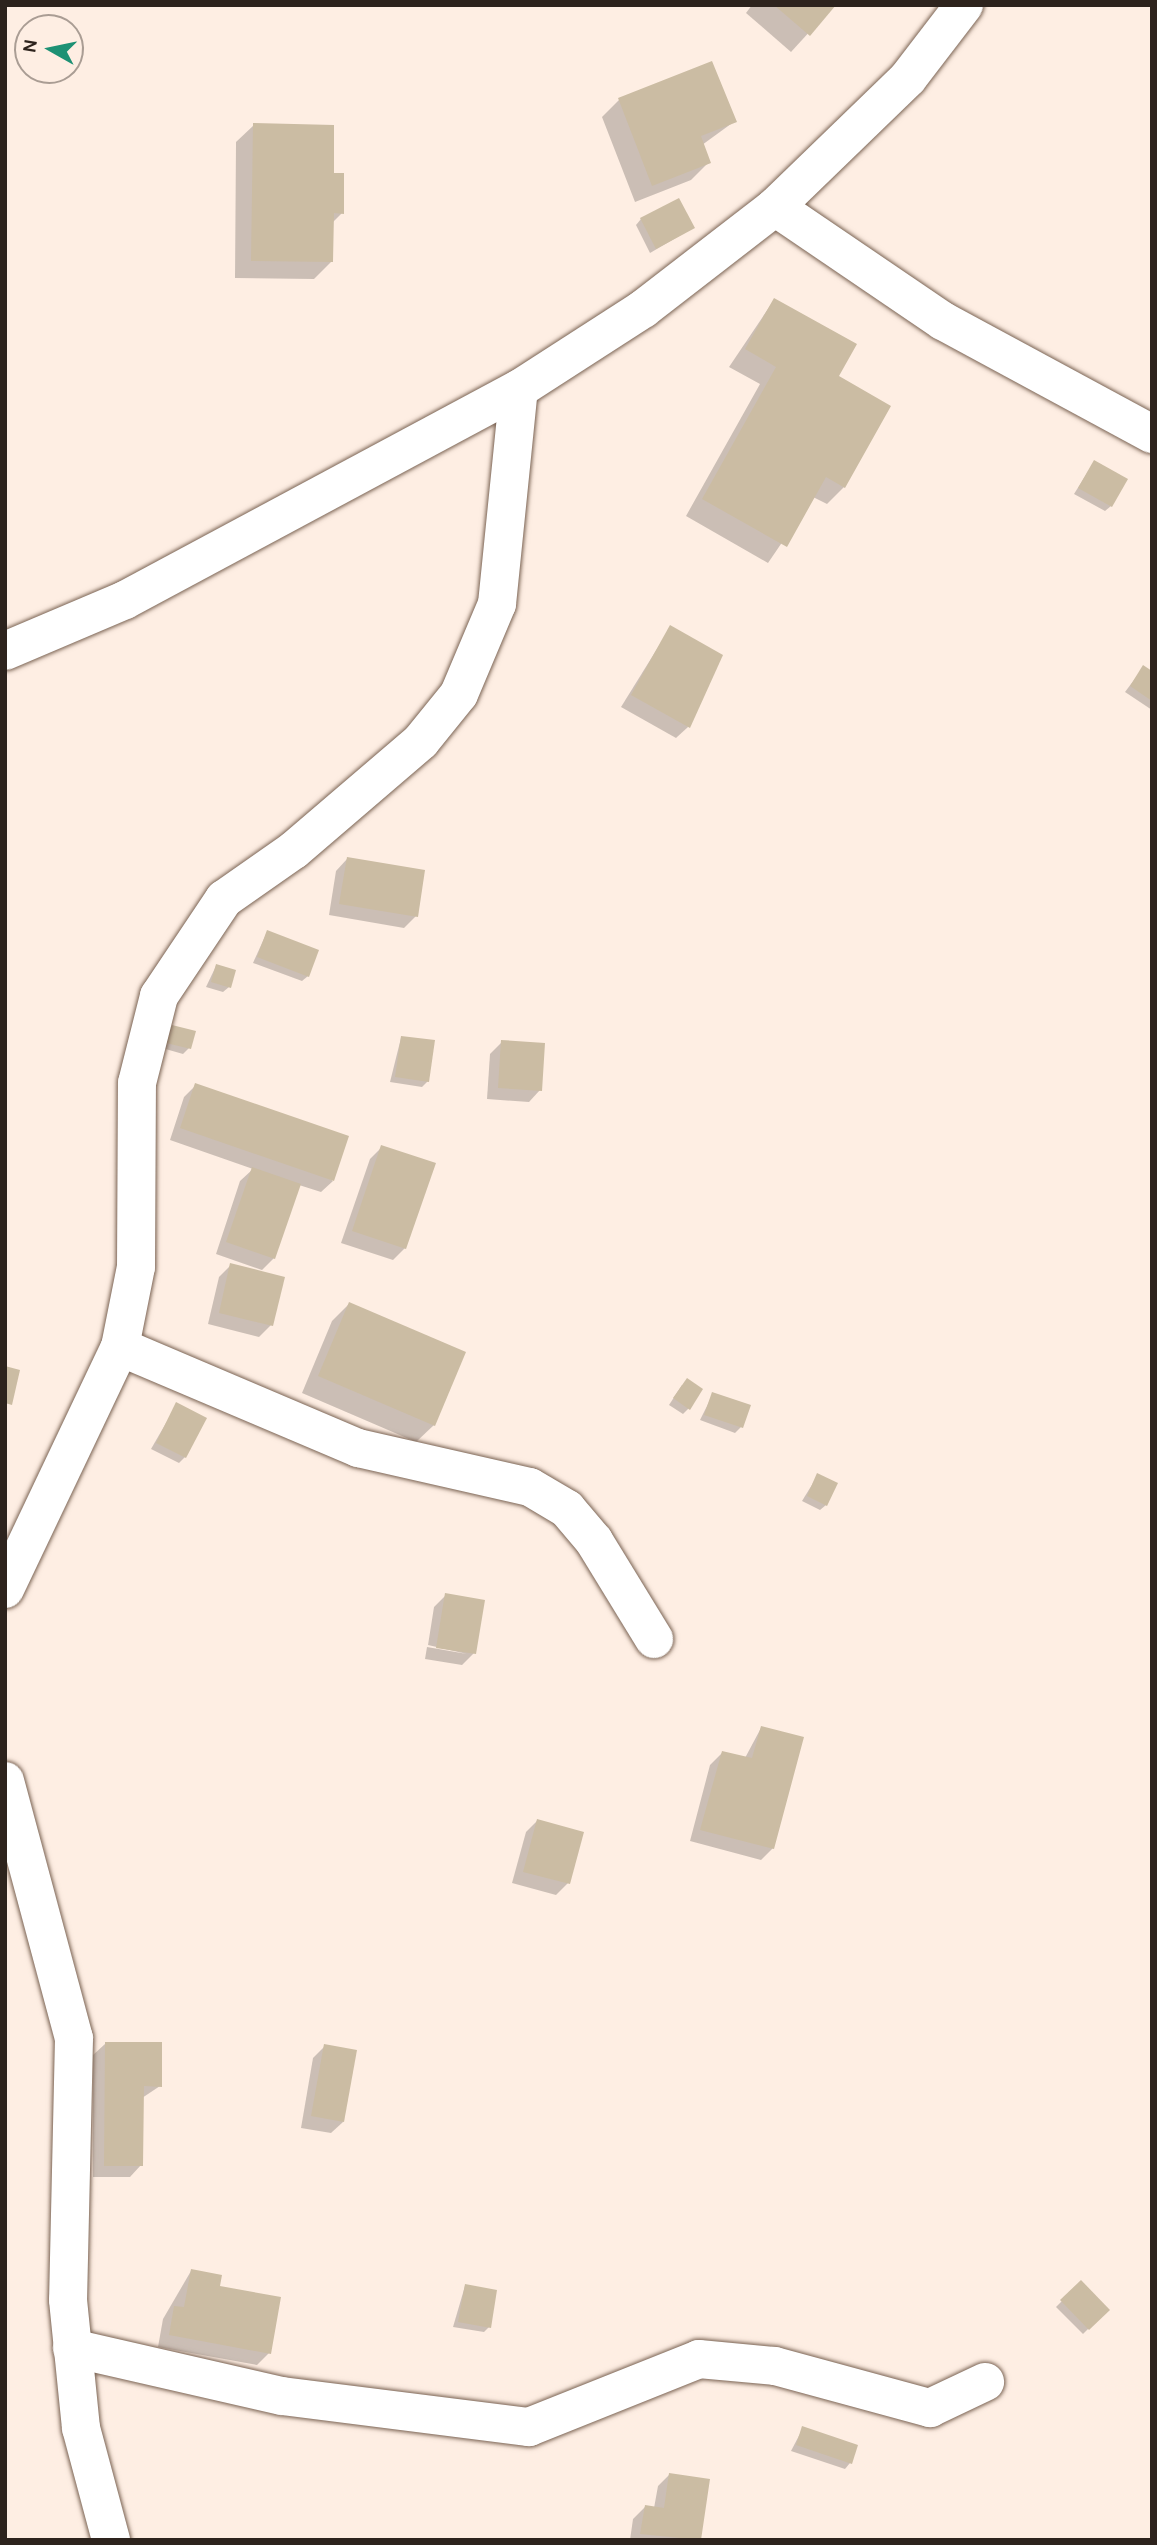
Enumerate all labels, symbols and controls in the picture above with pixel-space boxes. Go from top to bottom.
north arrow [14,14,84,84]
text: N [18,38,42,54]

